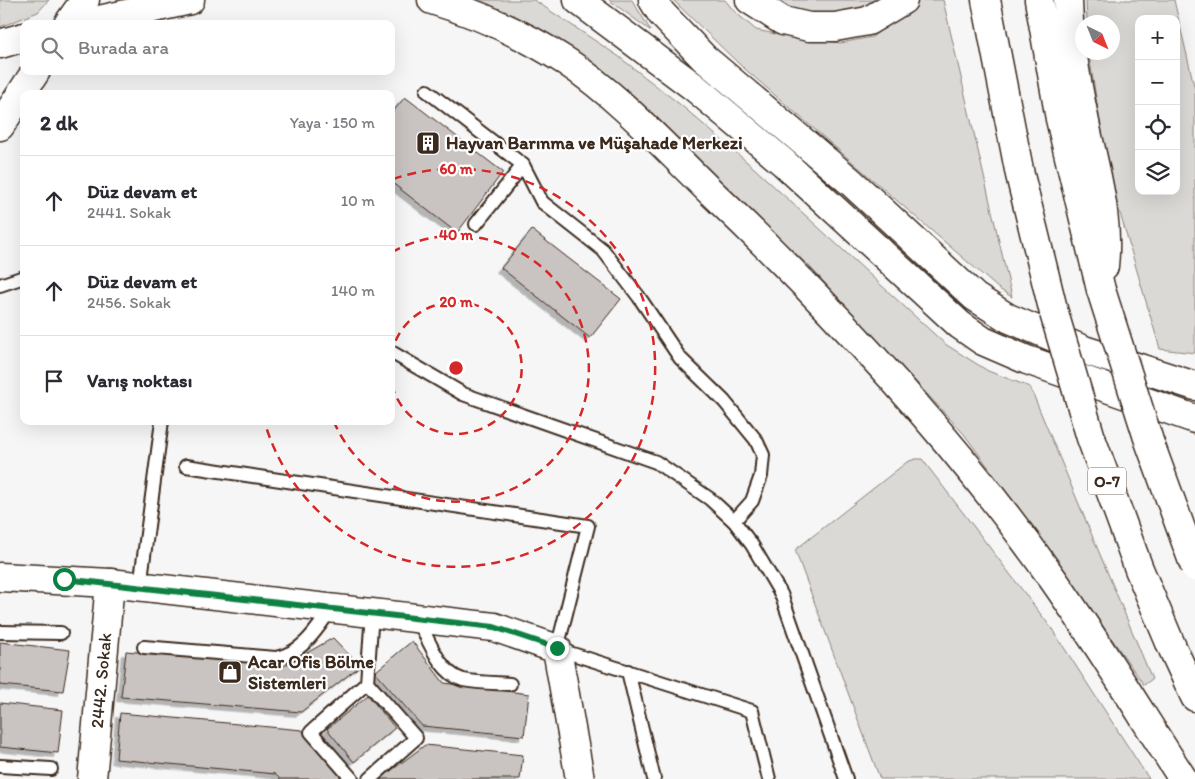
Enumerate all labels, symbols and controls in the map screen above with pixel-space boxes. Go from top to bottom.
north arrow [1075,15,1120,60]
map controls [1135,15,1180,195]
button: + [1135,15,1180,60]
search box [20,20,395,75]
icon: search [38,34,66,62]
text: Burada ara [78,36,169,59]
button: − [1135,60,1180,105]
button: locate [1135,105,1180,150]
text: 2 dk [40,110,78,135]
text: Yaya · 150 m [290,113,375,132]
building icon: Hayvan Barınma ve Müşahade Merkezi [415,130,441,156]
place label: Hayvan Barınma ve Müşahade Merkezi [446,132,743,154]
button: layers [1135,150,1180,195]
text: 60 m [439,160,473,178]
text: Düz devam et [87,180,197,203]
icon: ahead [40,187,68,215]
text: 10 m [341,191,375,210]
text: 2441. Sokak [87,203,171,222]
text: 40 m [439,226,474,244]
text: Düz devam et [87,270,197,293]
icon: ahead [40,277,68,305]
text: 140 m [331,281,375,300]
text: 2456. Sokak [87,293,171,312]
text: 20 m [439,293,473,311]
centre of rings [447,359,465,377]
icon: arrive [40,367,68,395]
text: Varış noktası [87,369,192,392]
road number: O-7 [1088,468,1126,494]
route start [53,568,76,591]
street label: 2442. Sokak [86,632,116,729]
route end [546,637,569,660]
place label: Acar Ofis Bölme Sistemleri [247,651,374,694]
shop icon: Acar Ofis Bölme Sistemleri [217,659,243,685]

